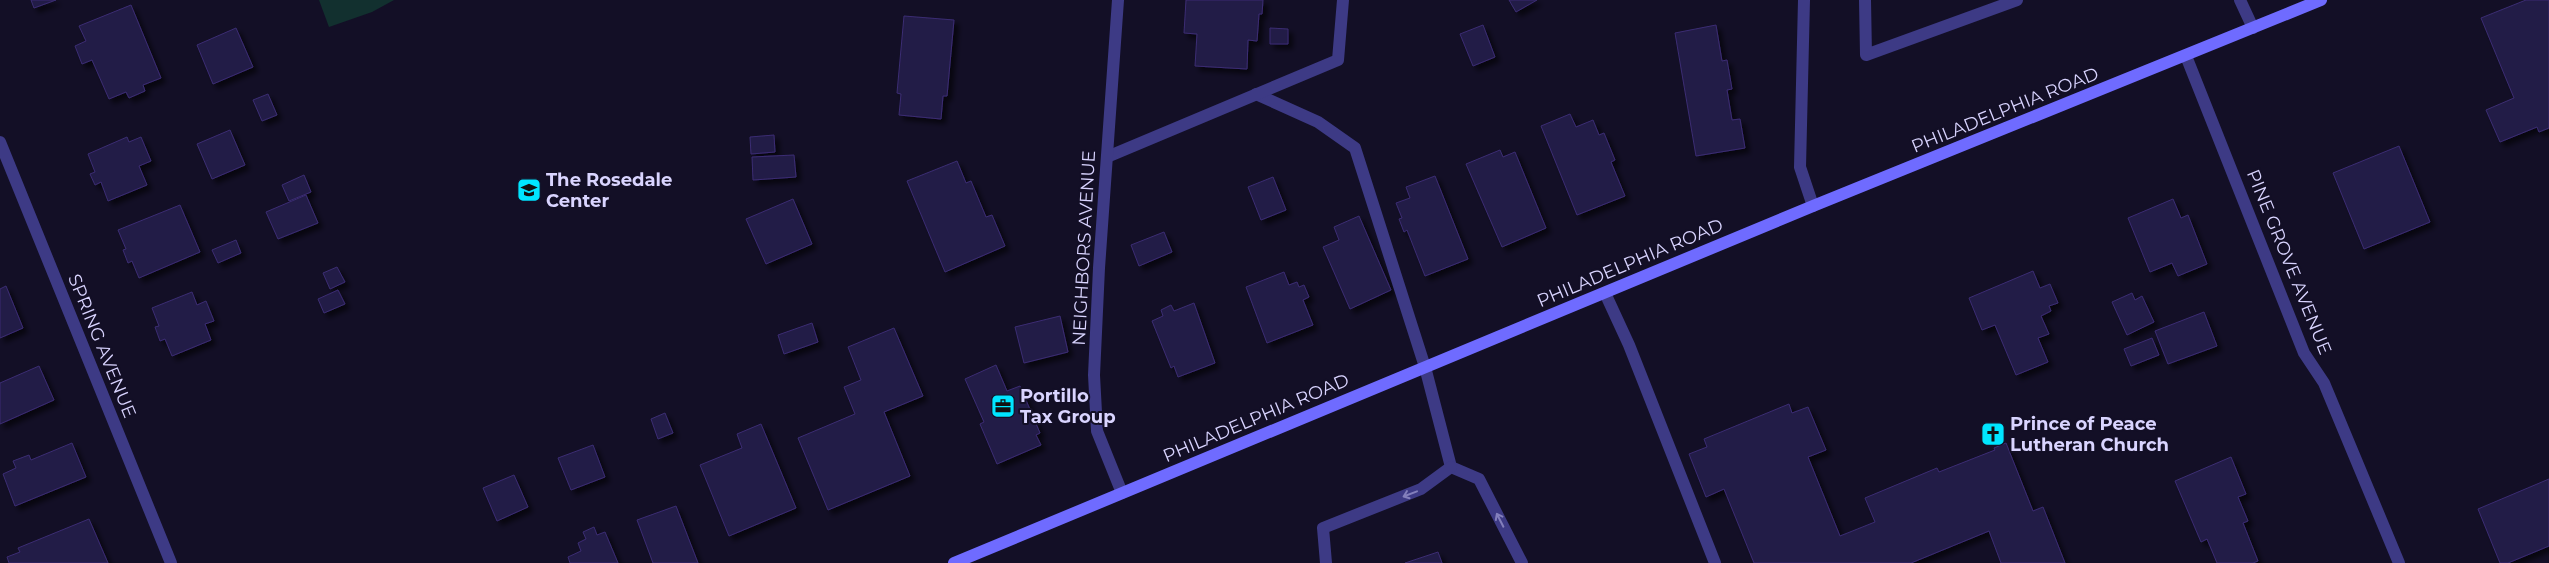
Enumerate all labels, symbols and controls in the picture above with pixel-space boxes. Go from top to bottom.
street label: PHILADELPHIA ROAD [1908,62,2102,158]
street label: NEIGHBORS AVENUE [1068,150,1100,346]
street label: PINE GROVE AVENUE [2242,166,2336,358]
place label: The Rosedale Center [546,169,672,212]
school or university icon: The Rosedale Center [516,177,542,203]
street label: PHILADELPHIA ROAD [1534,214,1726,312]
street label: SPRING AVENUE [63,271,141,421]
street label: PHILADELPHIA ROAD [1160,369,1352,467]
place label: Portillo Tax Group [1020,385,1116,428]
office icon: Portillo Tax Group [990,393,1016,419]
place label: Prince of Peace Lutheran Church [2010,413,2169,456]
church icon: Prince of Peace Lutheran Church [1980,421,2006,447]
one-way arrow [1403,490,1418,499]
one-way arrow [1495,512,1505,527]

